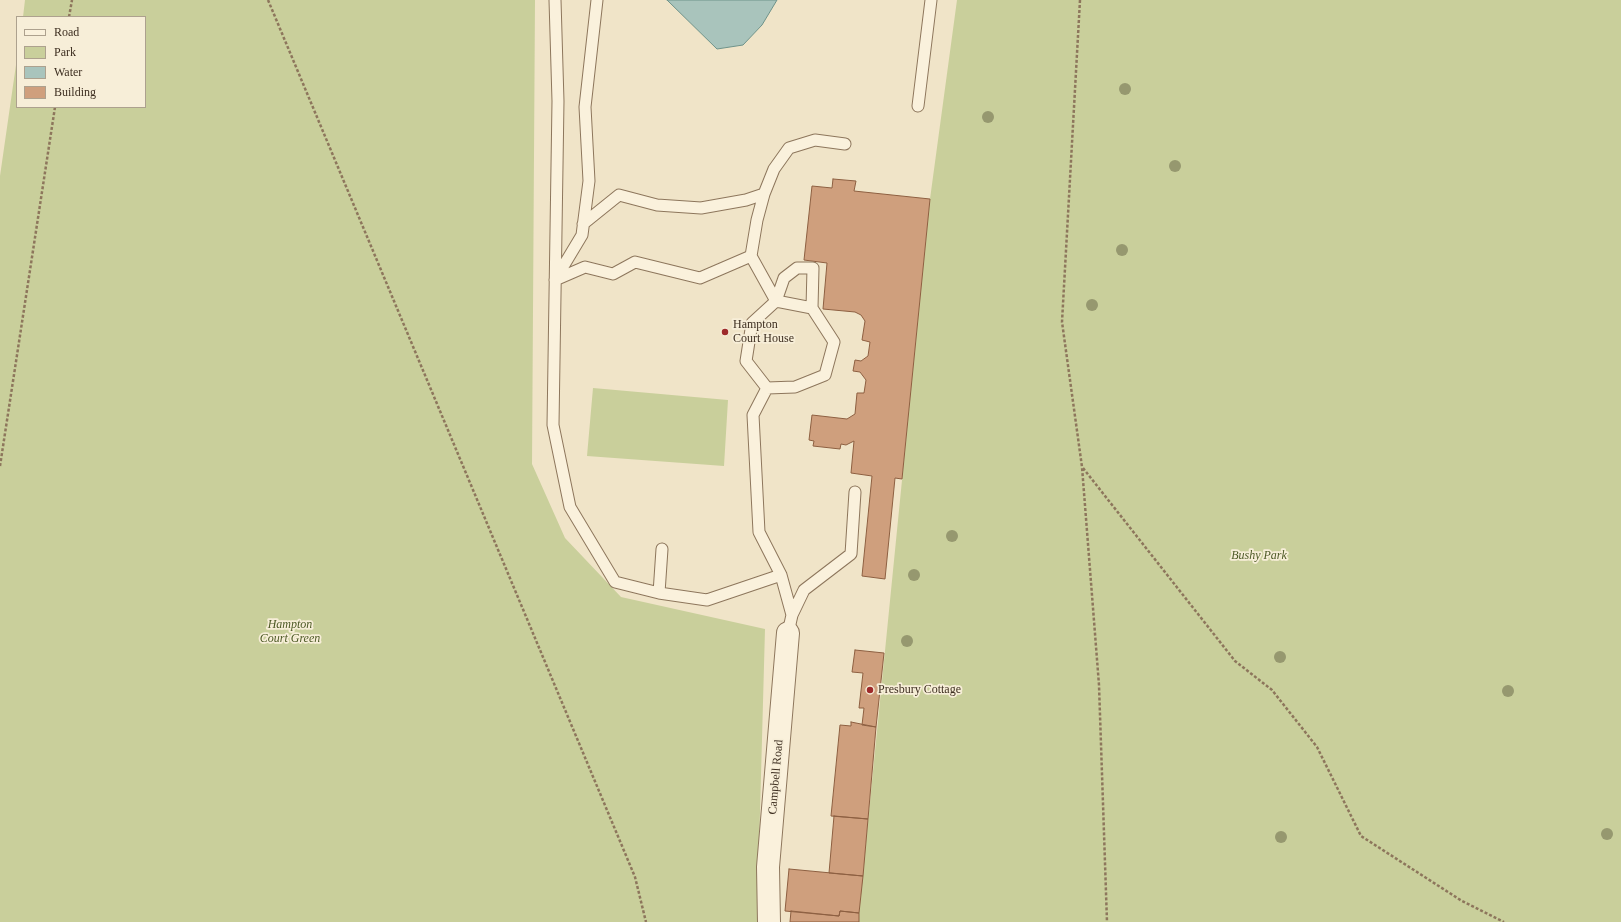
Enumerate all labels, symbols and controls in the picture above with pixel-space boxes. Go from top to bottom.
legend [16,16,146,108]
text: Road [54,25,79,39]
text: Park [54,45,76,59]
text: Water [54,65,82,79]
text: Building [54,85,96,99]
place label: Hampton Court House [733,318,794,346]
marker: Hampton Court House [720,327,730,337]
park label: Bushy Park [1231,549,1287,563]
park label: Hampton Court Green [260,618,320,646]
place label: Presbury Cottage [878,683,961,697]
marker: Presbury Cottage [865,685,875,695]
street label: Campbell Road [766,739,786,815]

